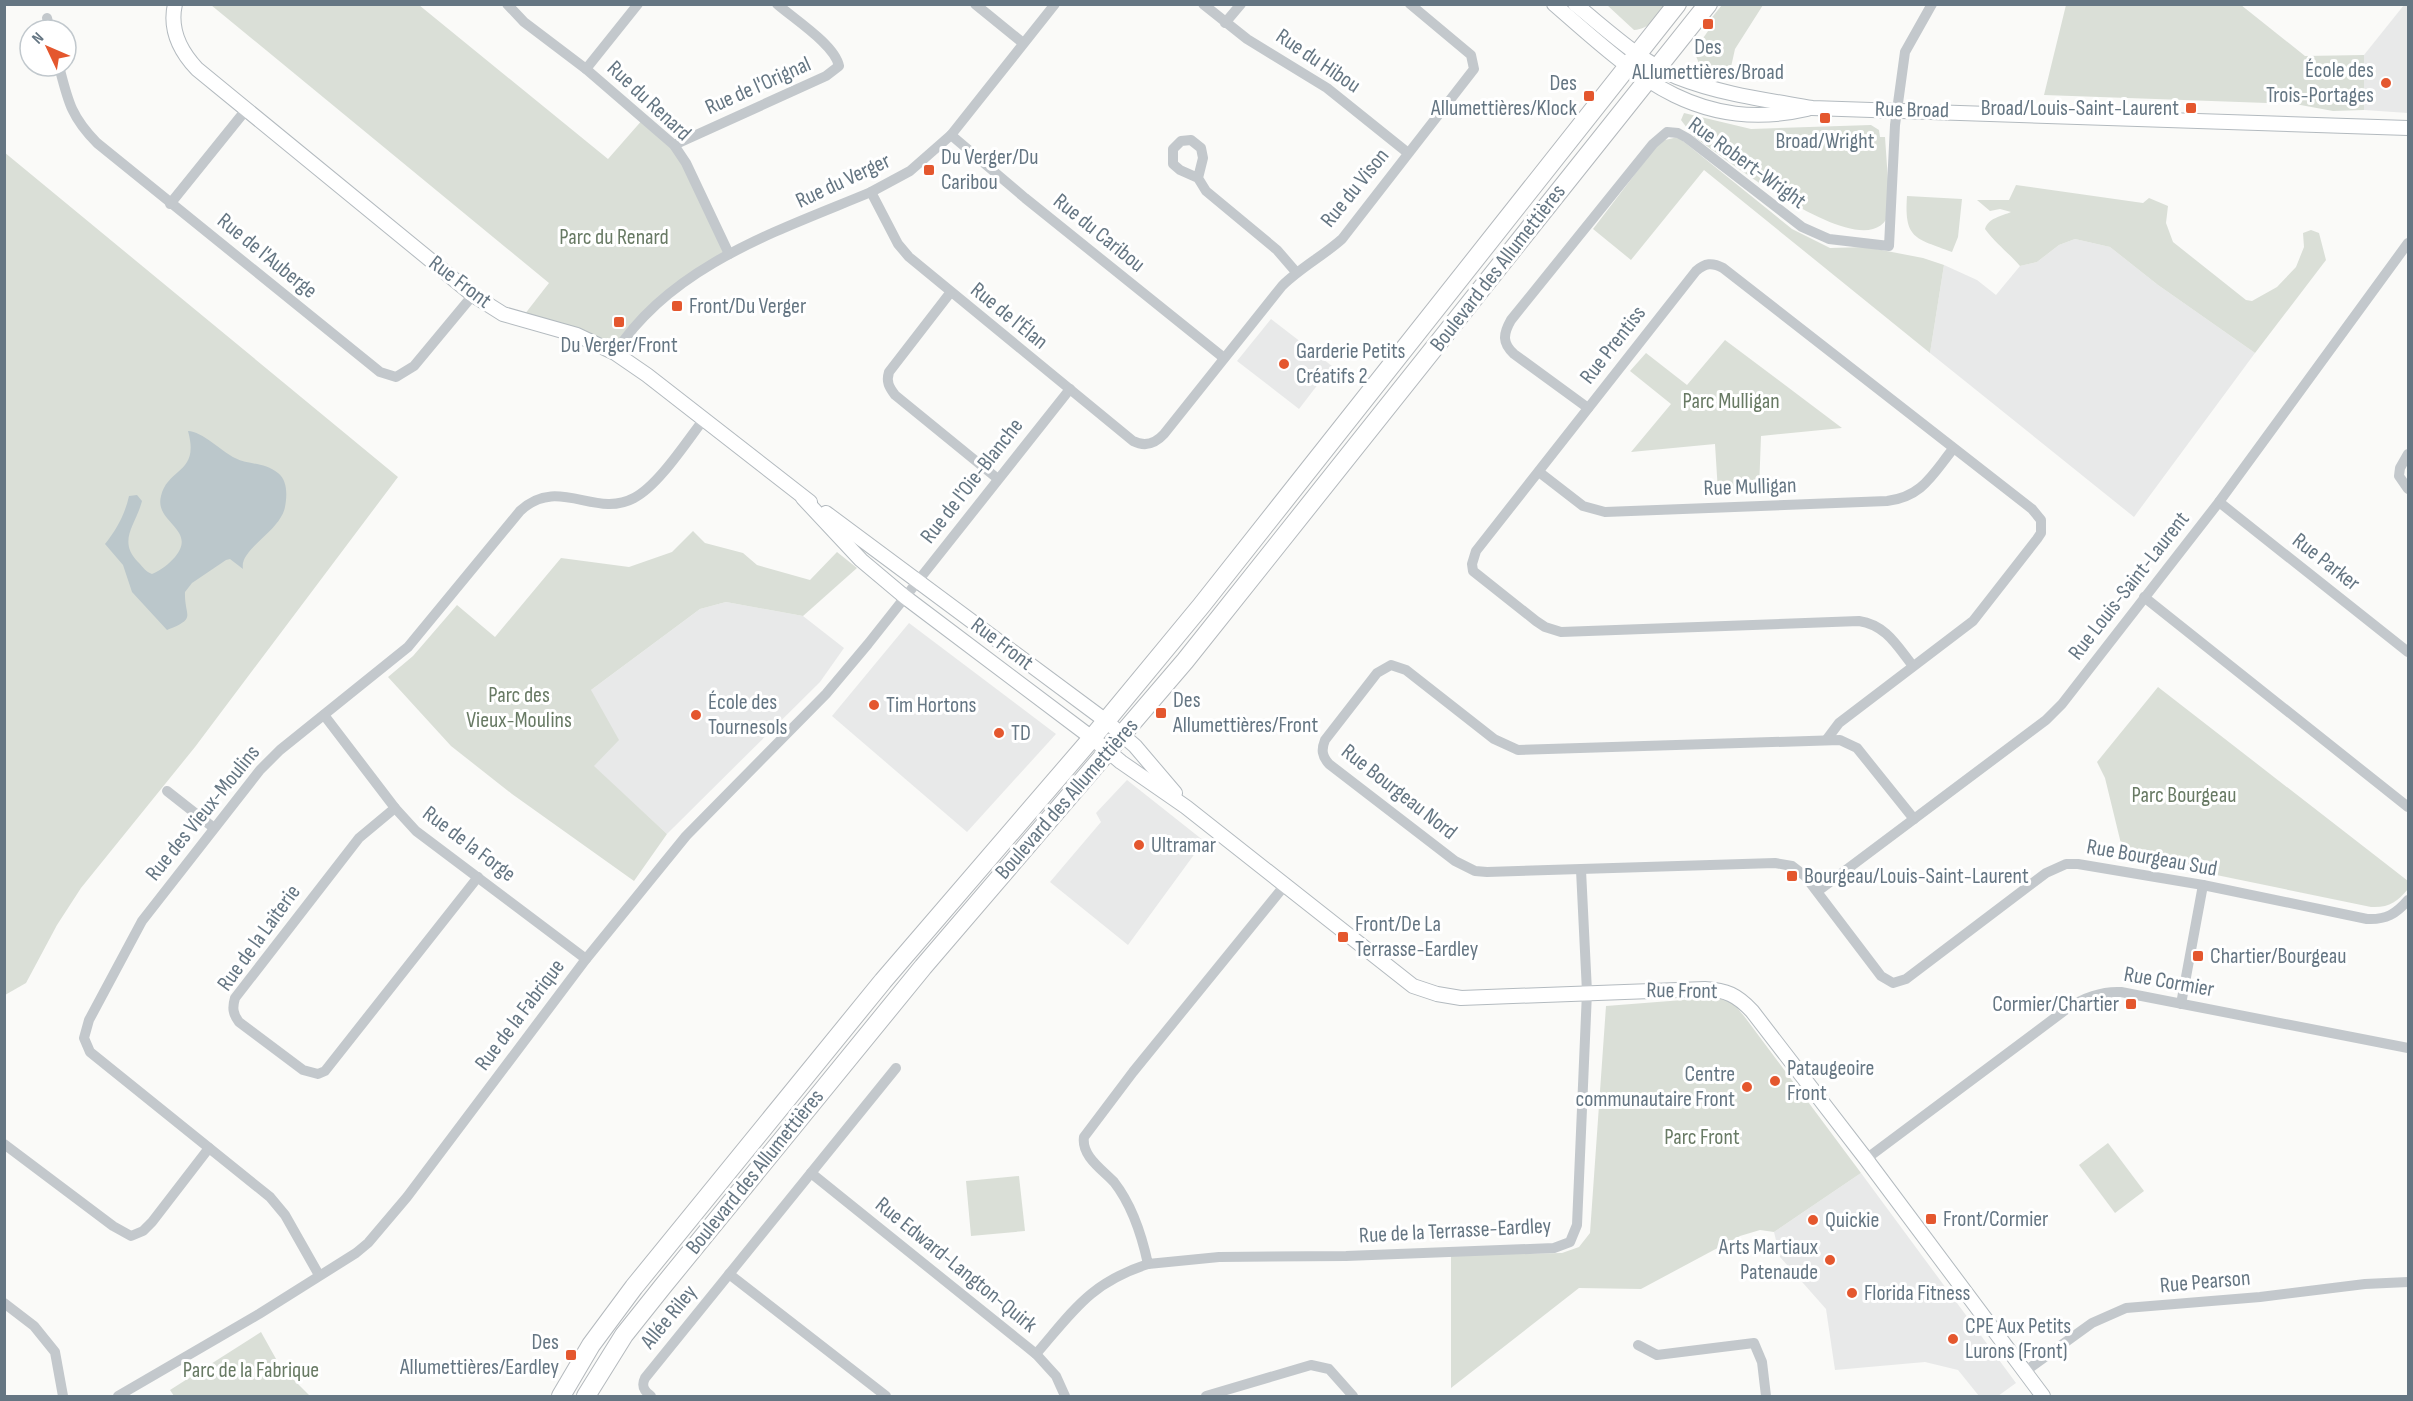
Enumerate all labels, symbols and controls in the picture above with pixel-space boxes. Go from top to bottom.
marker: Des ALlumettières/Broad [1701,17,1715,31]
north arrow [18,18,78,78]
street label: Rue du Hibou [1271,23,1365,99]
text: N [28,29,48,48]
place label: Des ALlumettières/Broad [1631,34,1784,86]
street label: Rue de l'Orignal [701,51,815,121]
street label: Rue du Renard [601,55,697,147]
place label: École des Trois-Portages [2266,57,2374,109]
place label: Des Allumettières/Klock [1430,70,1578,122]
marker: École des Trois-Portages [2379,76,2393,90]
marker: Des Allumettières/Klock [1582,89,1596,103]
place label: Broad/Louis-Saint-Laurent [1981,95,2179,122]
street label: Rue Broad [1875,96,1949,124]
marker: Broad/Louis-Saint-Laurent [2184,101,2198,115]
street label: Rue Robert-Wright [1683,111,1811,215]
marker: Broad/Wright [1818,111,1832,125]
place label: Broad/Wright [1776,128,1875,155]
street label: Rue du Vison [1315,143,1395,233]
place label: Du Verger/Du Caribou [941,144,1039,196]
street label: Rue du Verger [791,147,895,215]
marker: Du Verger/Du Caribou [922,163,936,177]
street label: Boulevard des Allumettières [1424,179,1572,357]
street label: Rue du Caribou [1048,188,1150,278]
street label: Rue de l'Auberge [212,208,322,304]
park label: Parc du Renard [559,224,669,251]
street label: Rue Front [423,250,497,314]
street label: Rue de l'Élan [965,277,1053,355]
place label: Front/Du Verger [689,293,806,320]
marker: Front/Du Verger [670,299,684,313]
street label: Rue Prentiss [1574,300,1652,389]
marker: Du Verger/Front [612,315,626,329]
place label: Du Verger/Front [560,332,678,359]
place label: Garderie Petits Créatifs 2 [1296,338,1405,390]
marker: Garderie Petits Créatifs 2 [1277,357,1291,371]
park label: Parc Mulligan [1682,388,1780,415]
street label: Rue de l'Oie-Blanche [915,413,1029,549]
street label: Rue Mulligan [1703,472,1797,502]
street label: Rue Louis-Saint-Laurent [2063,506,2196,666]
street label: Rue Parker [2287,527,2365,597]
street label: Rue Front [965,612,1039,676]
park label: Parc des Vieux-Moulins [466,682,572,734]
place label: Des Allumettières/Front [1172,687,1318,739]
place label: École des Tournesols [708,689,788,741]
place label: Tim Hortons [886,692,977,719]
marker: Tim Hortons [867,698,881,712]
marker: Des Allumettières/Front [1154,706,1168,720]
marker: École des Tournesols [689,708,703,722]
street label: Boulevard des Allumettières [990,713,1144,885]
place label: TD [1011,720,1031,747]
marker: TD [992,726,1006,740]
street label: Rue Bourgeau Nord [1336,738,1462,846]
street label: Rue des Vieux-Moulins [140,740,266,886]
park label: Parc Bourgeau [2132,782,2236,809]
street label: Rue de la Forge [417,800,521,888]
place label: Ultramar [1151,832,1216,859]
street label: Rue Bourgeau Sud [2085,833,2219,883]
marker: Ultramar [1132,838,1146,852]
place label: Bourgeau/Louis-Saint-Laurent [1804,863,2029,890]
marker: Bourgeau/Louis-Saint-Laurent [1785,869,1799,883]
street label: Rue de la Laiterie [211,880,307,996]
place label: Front/De La Terrasse-Eardley [1355,911,1479,963]
marker: Front/De La Terrasse-Eardley [1336,930,1350,944]
place label: Chartier/Bourgeau [2210,943,2347,970]
marker: Chartier/Bourgeau [2191,949,2205,963]
street label: Rue de la Fabrique [469,954,571,1076]
street label: Rue Cormier [2122,961,2216,1003]
street label: Rue Front [1646,977,1718,1005]
place label: Cormier/Chartier [1992,991,2119,1018]
marker: Cormier/Chartier [2124,997,2138,1011]
place label: Pataugeoire Front [1787,1055,1874,1107]
place label: Centre communautaire Front [1575,1061,1735,1113]
marker: Pataugeoire Front [1768,1074,1782,1088]
marker: Centre communautaire Front [1740,1080,1754,1094]
street label: Boulevard des Allumettières [680,1084,830,1260]
park label: Parc Front [1664,1124,1740,1151]
street label: Rue Edward-Langton-Quirk [870,1191,1043,1339]
place label: Front/Cormier [1943,1206,2048,1233]
place label: Quickie [1825,1207,1879,1234]
street label: Rue de la Terrasse-Eardley [1358,1212,1552,1250]
marker: Front/Cormier [1924,1212,1938,1226]
marker: Quickie [1806,1213,1820,1227]
place label: Arts Martiaux Patenaude [1718,1234,1819,1286]
marker: Arts Martiaux Patenaude [1823,1253,1837,1267]
street label: Rue Pearson [2159,1265,2251,1299]
street label: Allée Riley [634,1279,703,1355]
place label: Florida Fitness [1864,1280,1971,1307]
marker: Florida Fitness [1845,1286,1859,1300]
place label: CPE Aux Petits Lurons (Front) [1965,1313,2071,1365]
place label: Des Allumettières/Eardley [399,1329,559,1381]
marker: CPE Aux Petits Lurons (Front) [1946,1332,1960,1346]
marker: Des Allumettières/Eardley [564,1348,578,1362]
park label: Parc de la Fabrique [183,1357,319,1384]

